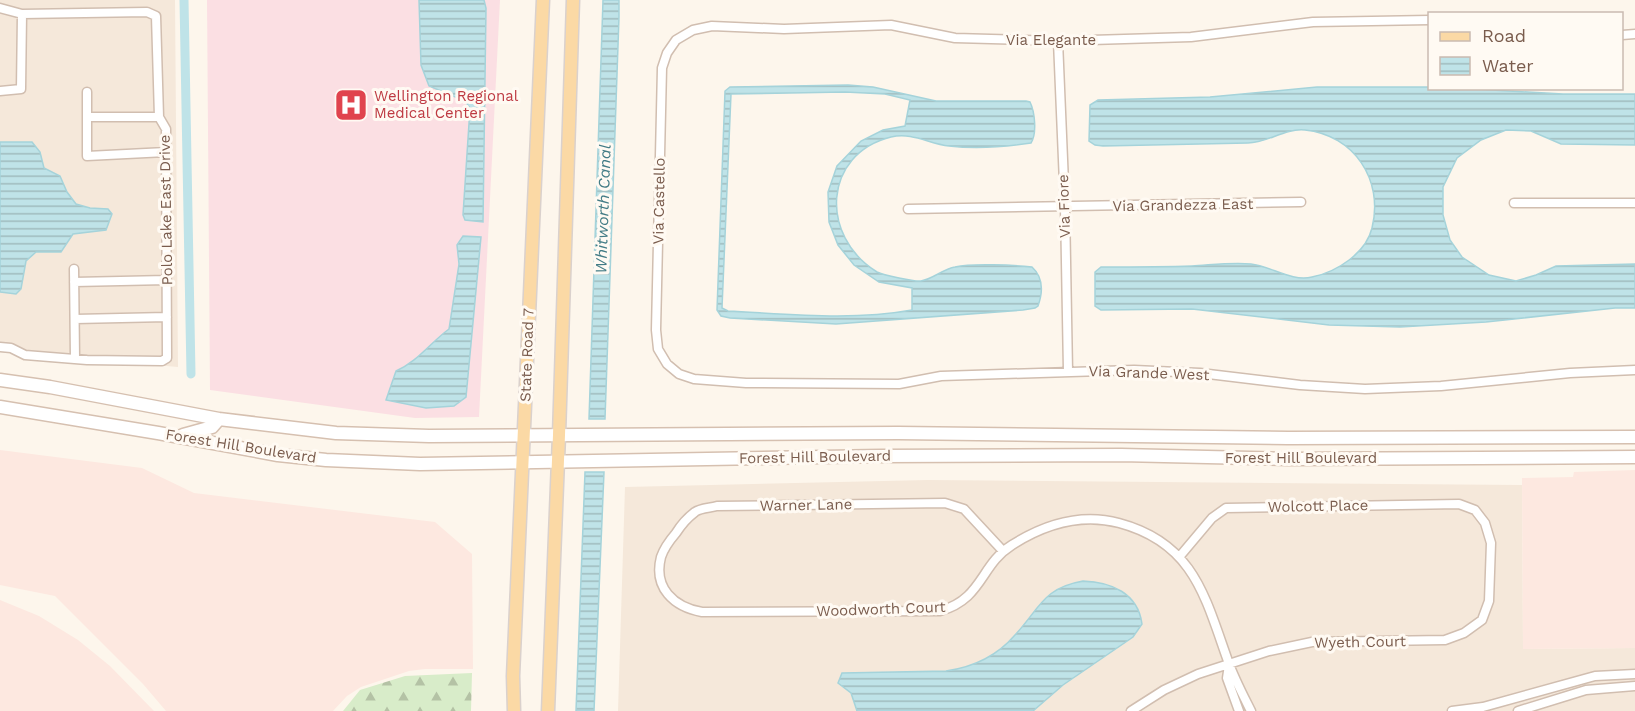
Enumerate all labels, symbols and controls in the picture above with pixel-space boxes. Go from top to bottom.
legend [1428,12,1623,90]
text: Road [1482,25,1526,46]
street label: Via Elegante [1006,31,1096,49]
text: Water [1482,55,1534,76]
hospital icon: Wellington Regional Medical Center [333,87,369,123]
place label: Wellington Regional Medical Center [374,87,519,122]
street label: Polo Lake East Drive [156,134,176,286]
water label: Whitworth Canal [591,144,615,274]
street label: Via Castello [649,157,669,245]
street label: Via Fiore [1054,174,1074,238]
street label: Via Grandezza East [1112,195,1254,215]
street label: State Road 7 [516,308,538,402]
street label: Via Grande West [1088,362,1211,384]
street label: Forest Hill Boulevard [164,425,318,467]
street label: Forest Hill Boulevard [739,447,891,467]
street label: Forest Hill Boulevard [1225,449,1377,467]
street label: Warner Lane [760,495,852,515]
street label: Wolcott Place [1267,496,1369,516]
street label: Woodworth Court [816,598,947,620]
street label: Wyeth Court [1314,632,1407,652]

